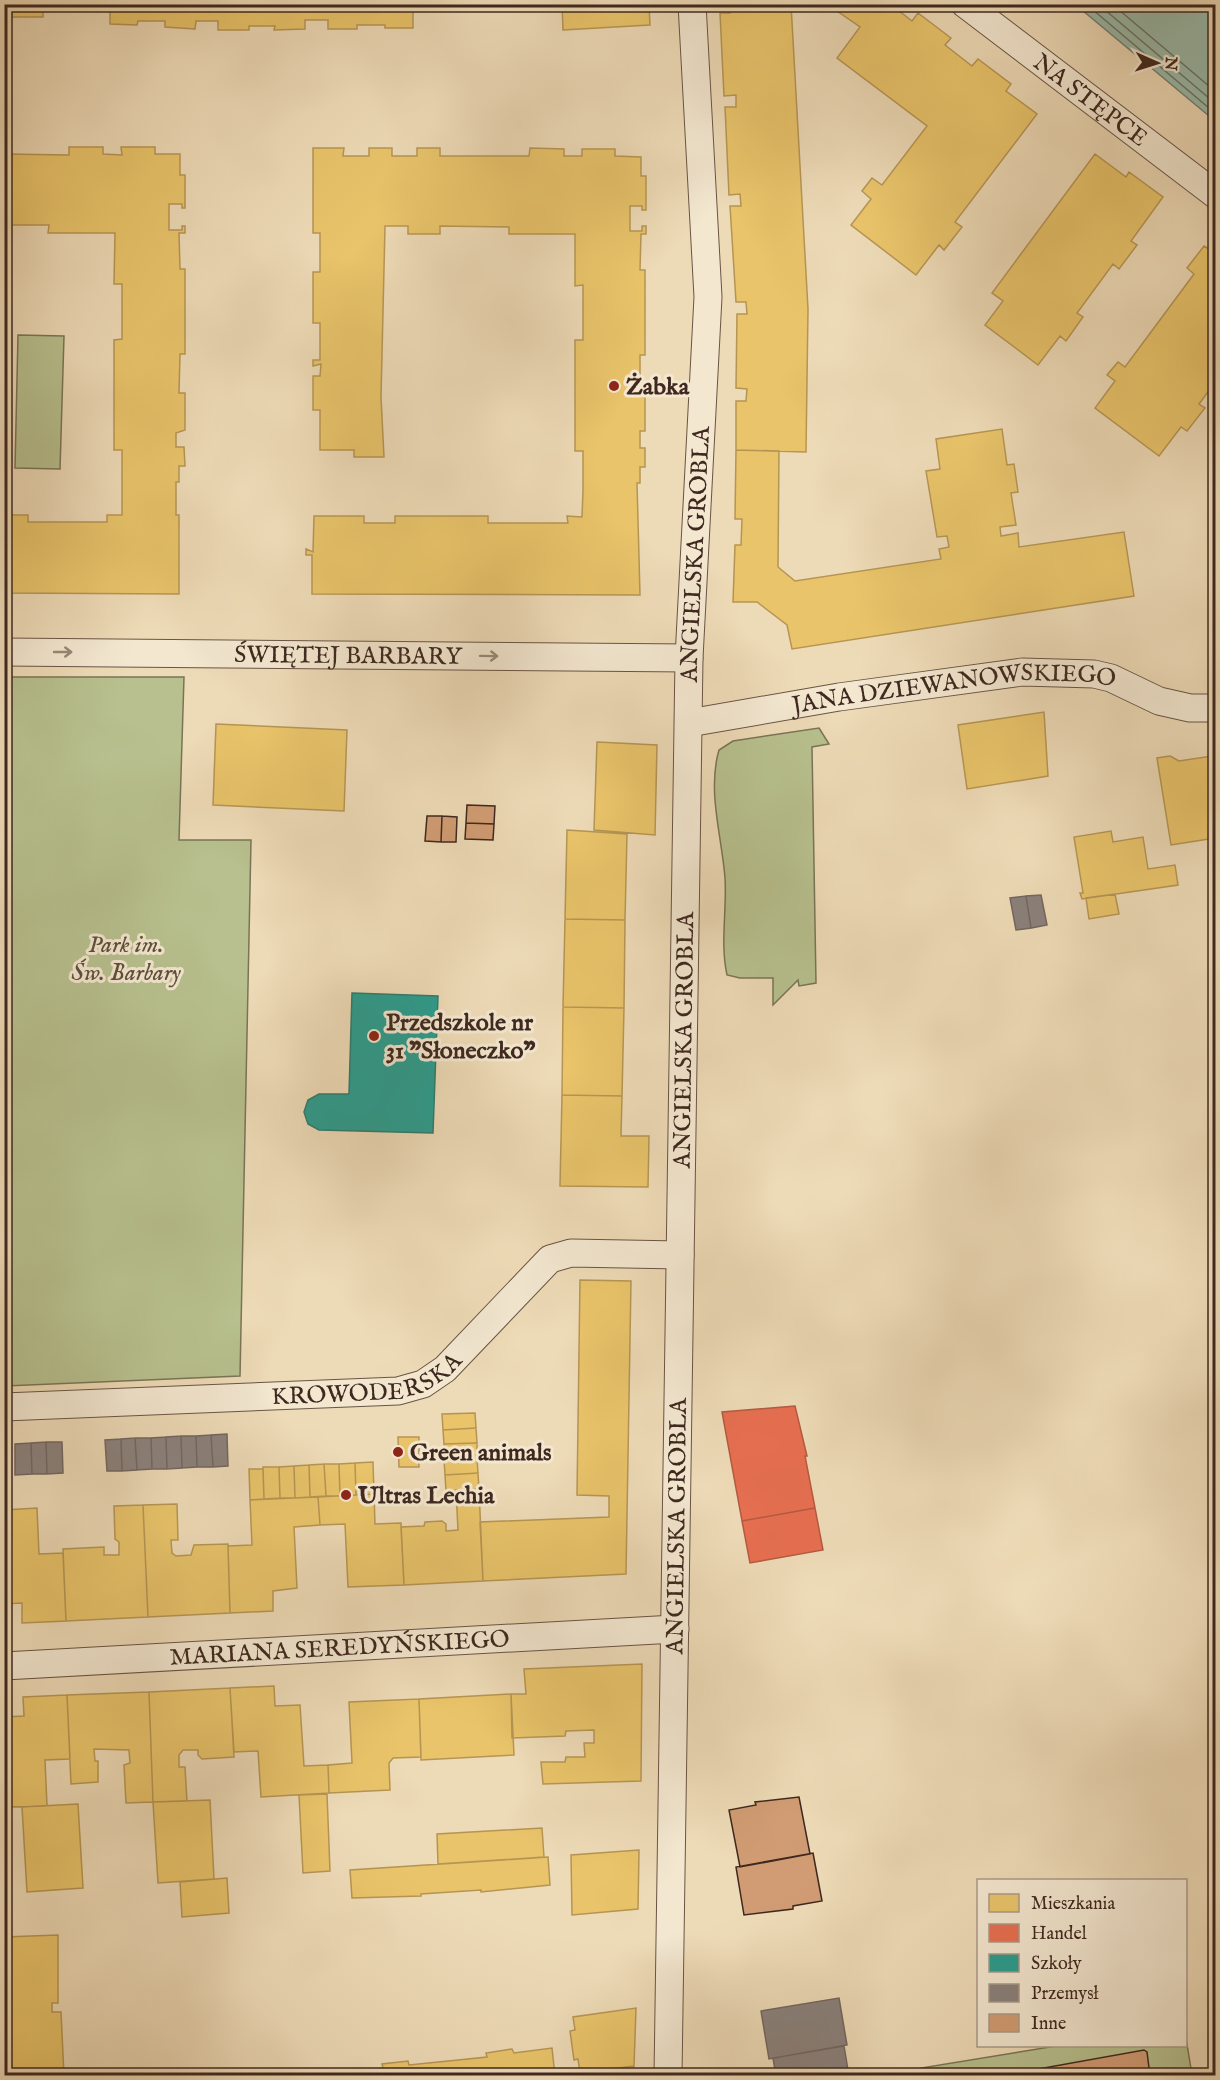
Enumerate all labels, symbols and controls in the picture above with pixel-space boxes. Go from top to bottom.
north arrow [1127,33,1187,93]
street label: NA STĘPCE [1026,47,1153,154]
text: N [1160,55,1180,71]
place label: Żabka [626,372,690,403]
marker: Żabka [607,379,621,393]
street label: ANGIELSKA GROBLA [675,425,718,684]
street label: ŚWIĘTEJ BARBARY [234,640,464,673]
one-way arrow [52,646,72,658]
one-way arrow [478,650,498,662]
street label: JANA DZIEWANOWSKIEGO [787,658,1119,722]
street label: ANGIELSKA GROBLA [667,911,702,1170]
park label: Park im. Św. Barbary [71,930,182,989]
place label: Przedszkole nr 31 "Słoneczko" [386,1008,535,1067]
marker: Przedszkole nr 31 "Słoneczko" [367,1029,381,1043]
street label: KROWODERSKA [271,1346,470,1413]
street label: ANGIELSKA GROBLA [660,1397,695,1656]
place label: Green animals [410,1438,552,1469]
marker: Green animals [391,1445,405,1459]
place label: Ultras Lechia [357,1481,495,1512]
marker: Ultras Lechia [339,1488,353,1502]
street label: MARIANA SEREDYŃSKIEGO [169,1624,510,1674]
legend [977,1879,1187,2047]
text: Mieszkania [1031,1893,1115,1916]
text: Handel [1031,1923,1087,1946]
text: Szkoły [1031,1953,1082,1976]
text: Przemysł [1031,1983,1099,2006]
text: Inne [1031,2013,1066,2036]

